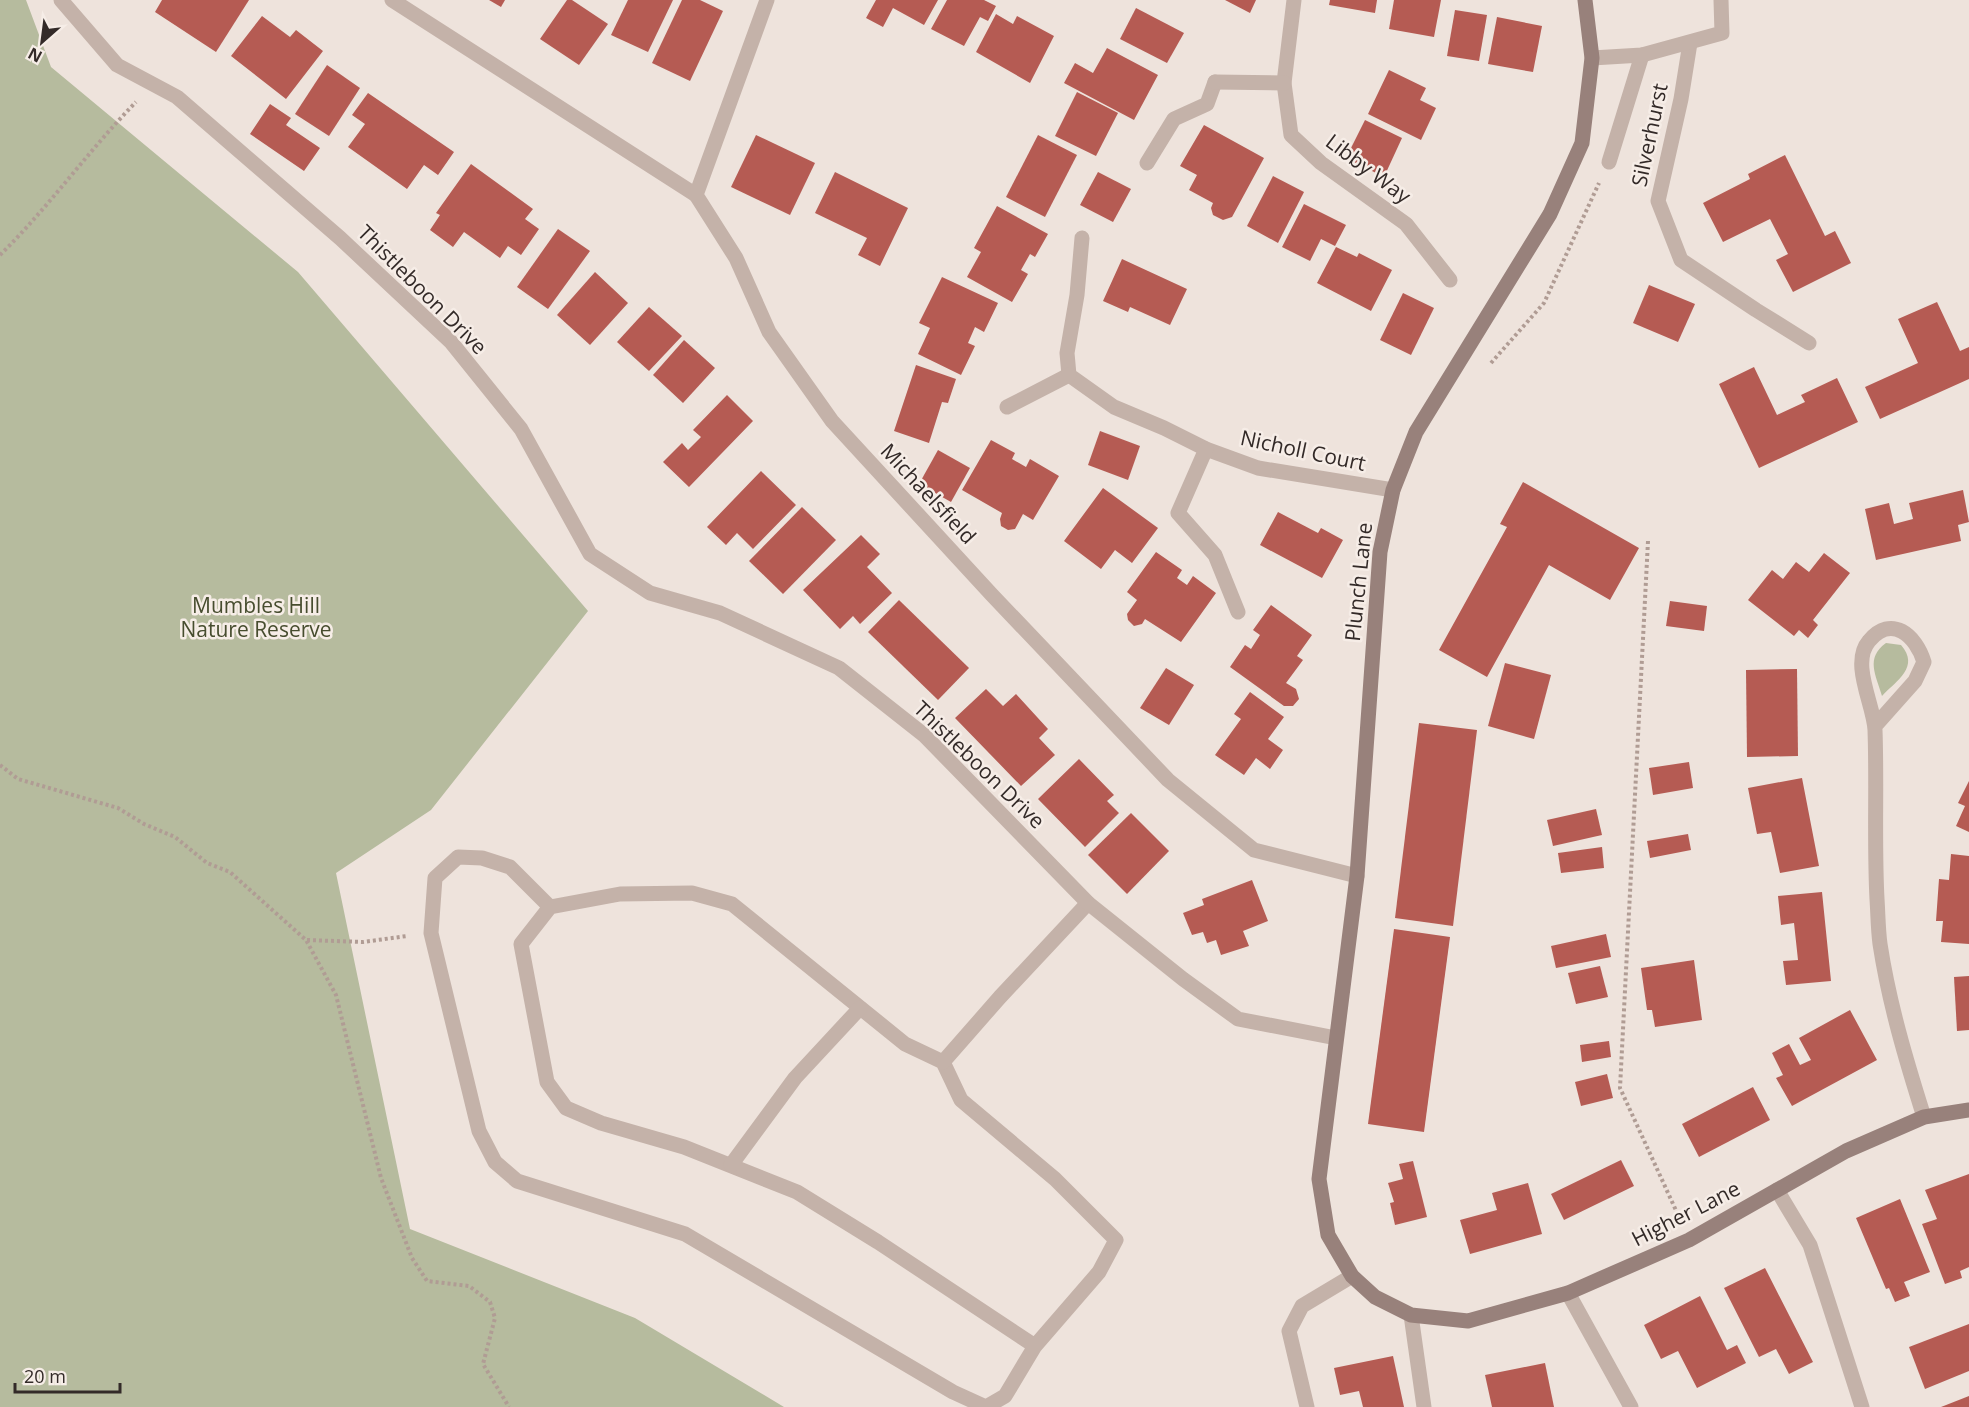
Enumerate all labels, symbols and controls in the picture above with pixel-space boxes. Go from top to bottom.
north arrow [12,12,72,72]
text: N [24,42,46,68]
street label: Silverhurst [1624,81,1674,189]
street label: Libby Way [1320,127,1417,210]
street label: Thistleboon Drive [352,219,493,360]
street label: Nicholl Court [1238,423,1369,477]
street label: Michaelsfield [875,437,983,550]
street label: Plunch Lane [1338,521,1378,643]
park label: Mumbles Hill Nature Reserve [180,591,332,643]
street label: Thistleboon Drive [908,694,1051,834]
street label: Higher Lane [1627,1174,1745,1252]
scale bar [15,1356,120,1394]
text: 20 m [24,1364,66,1388]

